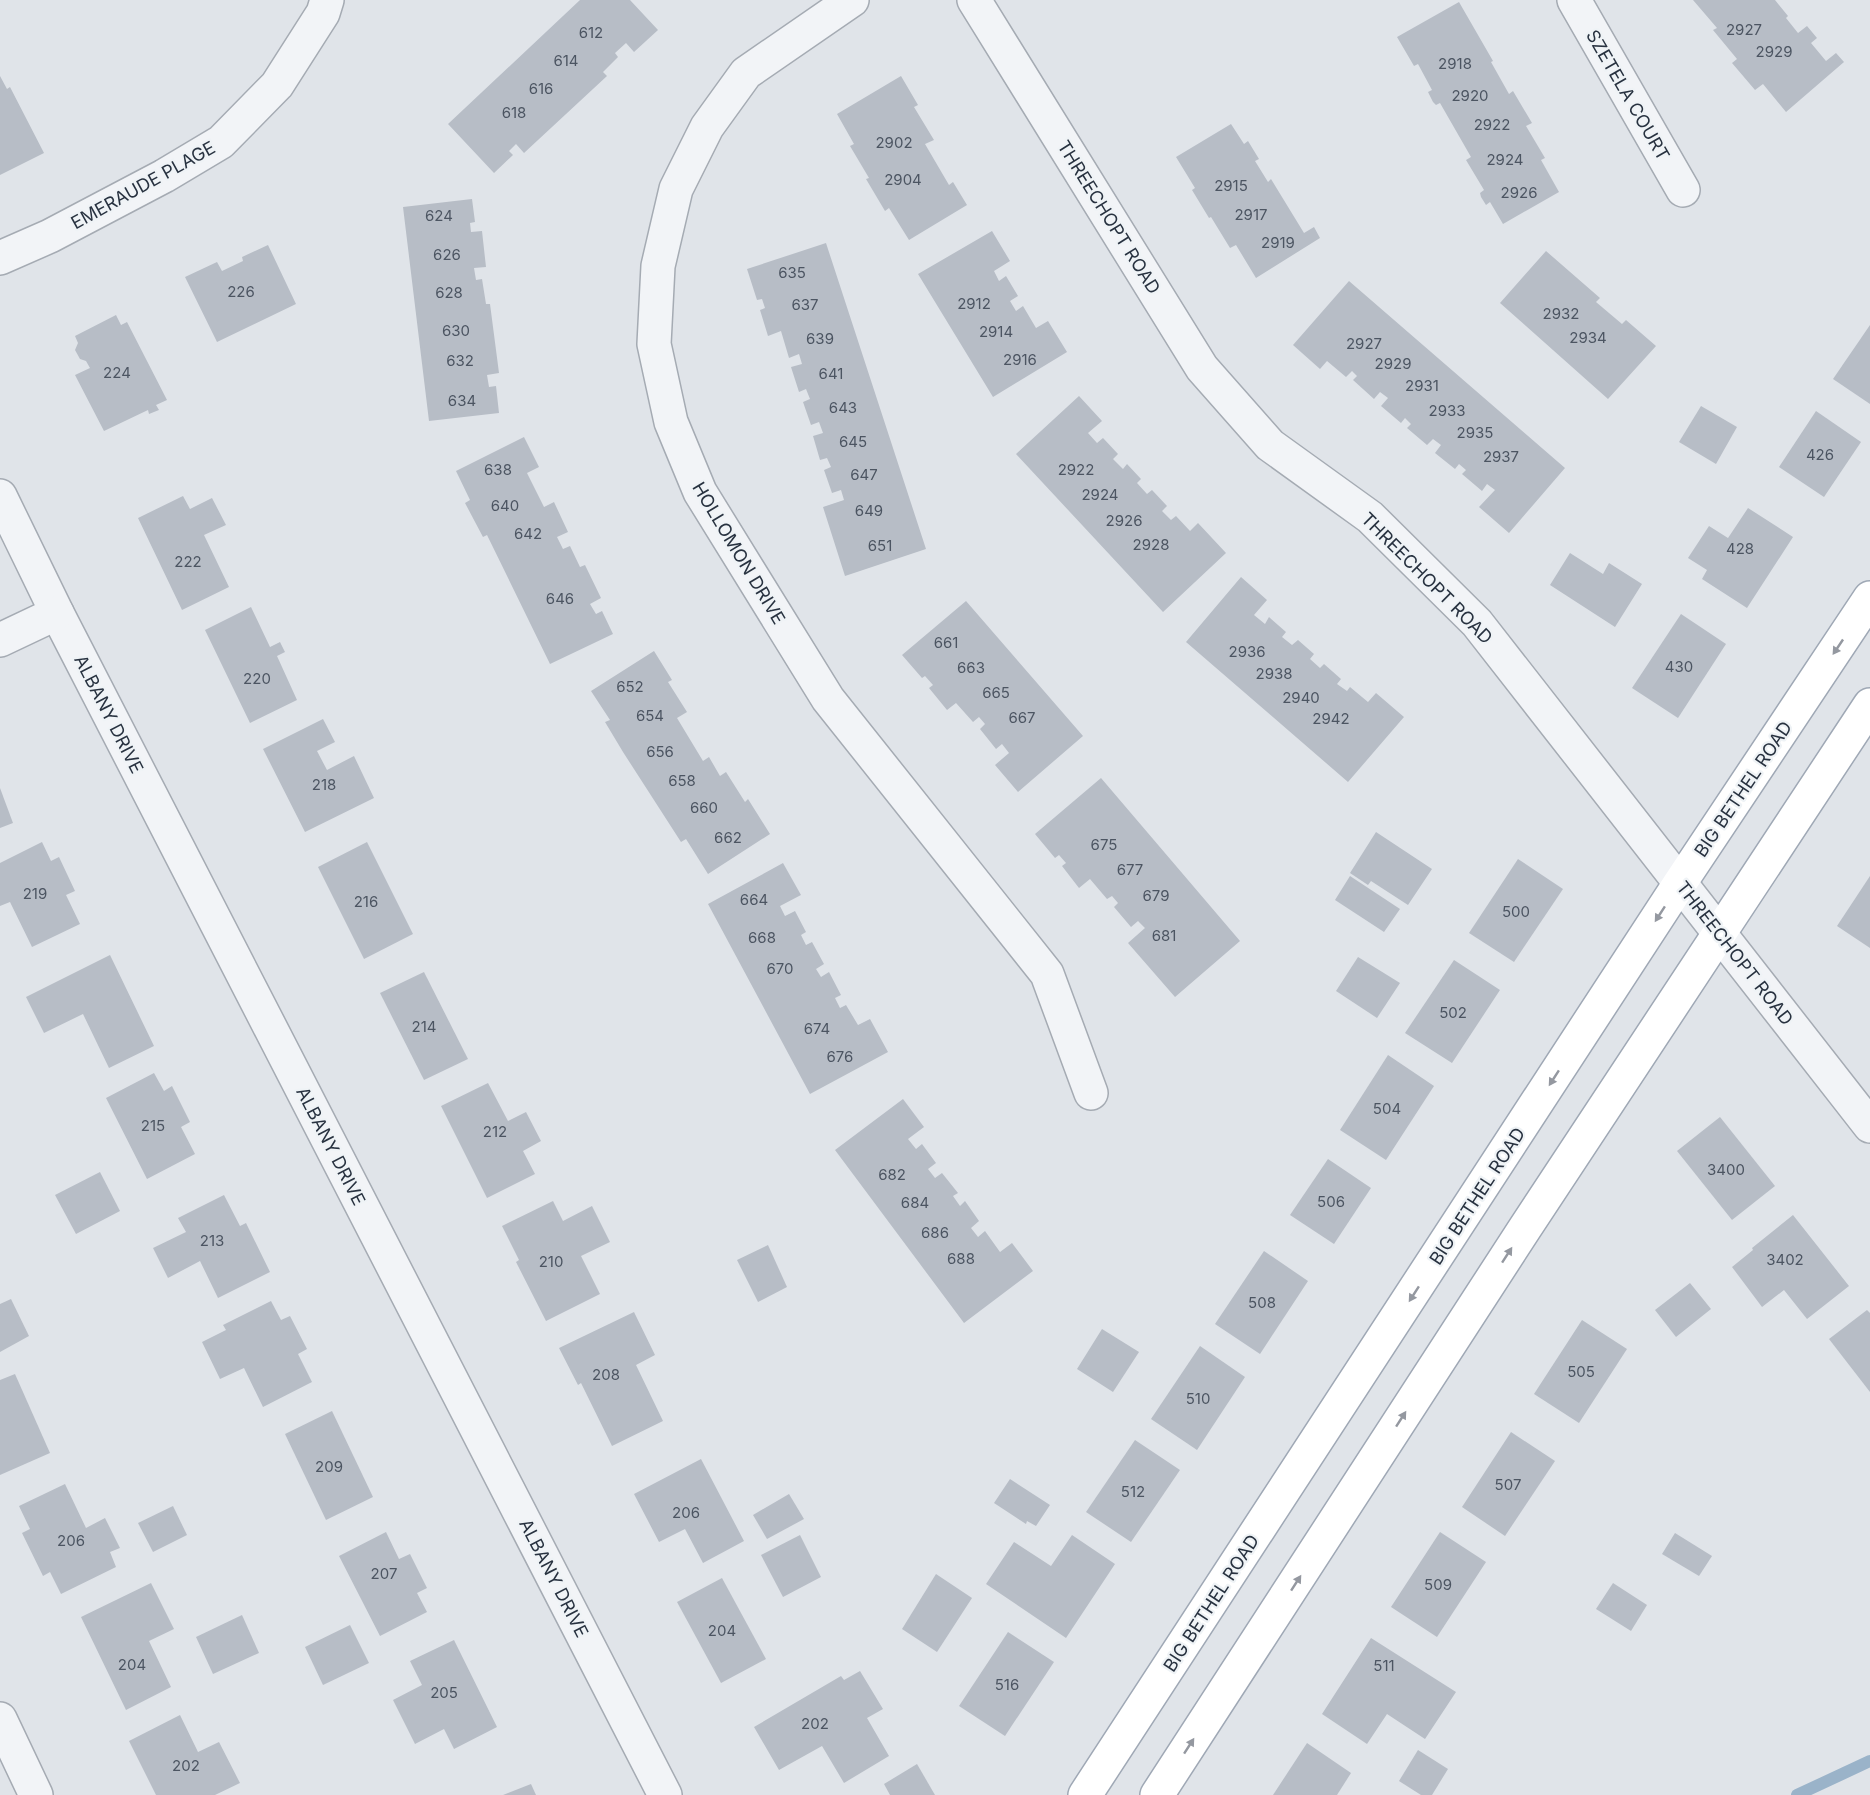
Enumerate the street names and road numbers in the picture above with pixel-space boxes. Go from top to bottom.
street label: SZETELA COURT [1582,26,1674,164]
street label: THREECHOPT ROAD [1053,136,1165,298]
street label: EMERAUDE PLAGE [67,137,219,233]
street label: HOLLOMON DRIVE [688,478,790,628]
street label: THREECHOPT ROAD [1357,508,1497,648]
street label: ALBANY DRIVE [70,651,148,777]
street label: BIG BETHEL ROAD [1690,717,1796,861]
street label: THREECHOPT ROAD [1672,877,1798,1029]
street label: ALBANY DRIVE [292,1083,370,1209]
street label: BIG BETHEL ROAD [1425,1124,1529,1268]
street label: ALBANY DRIVE [515,1515,593,1641]
street label: BIG BETHEL ROAD [1159,1531,1263,1675]

